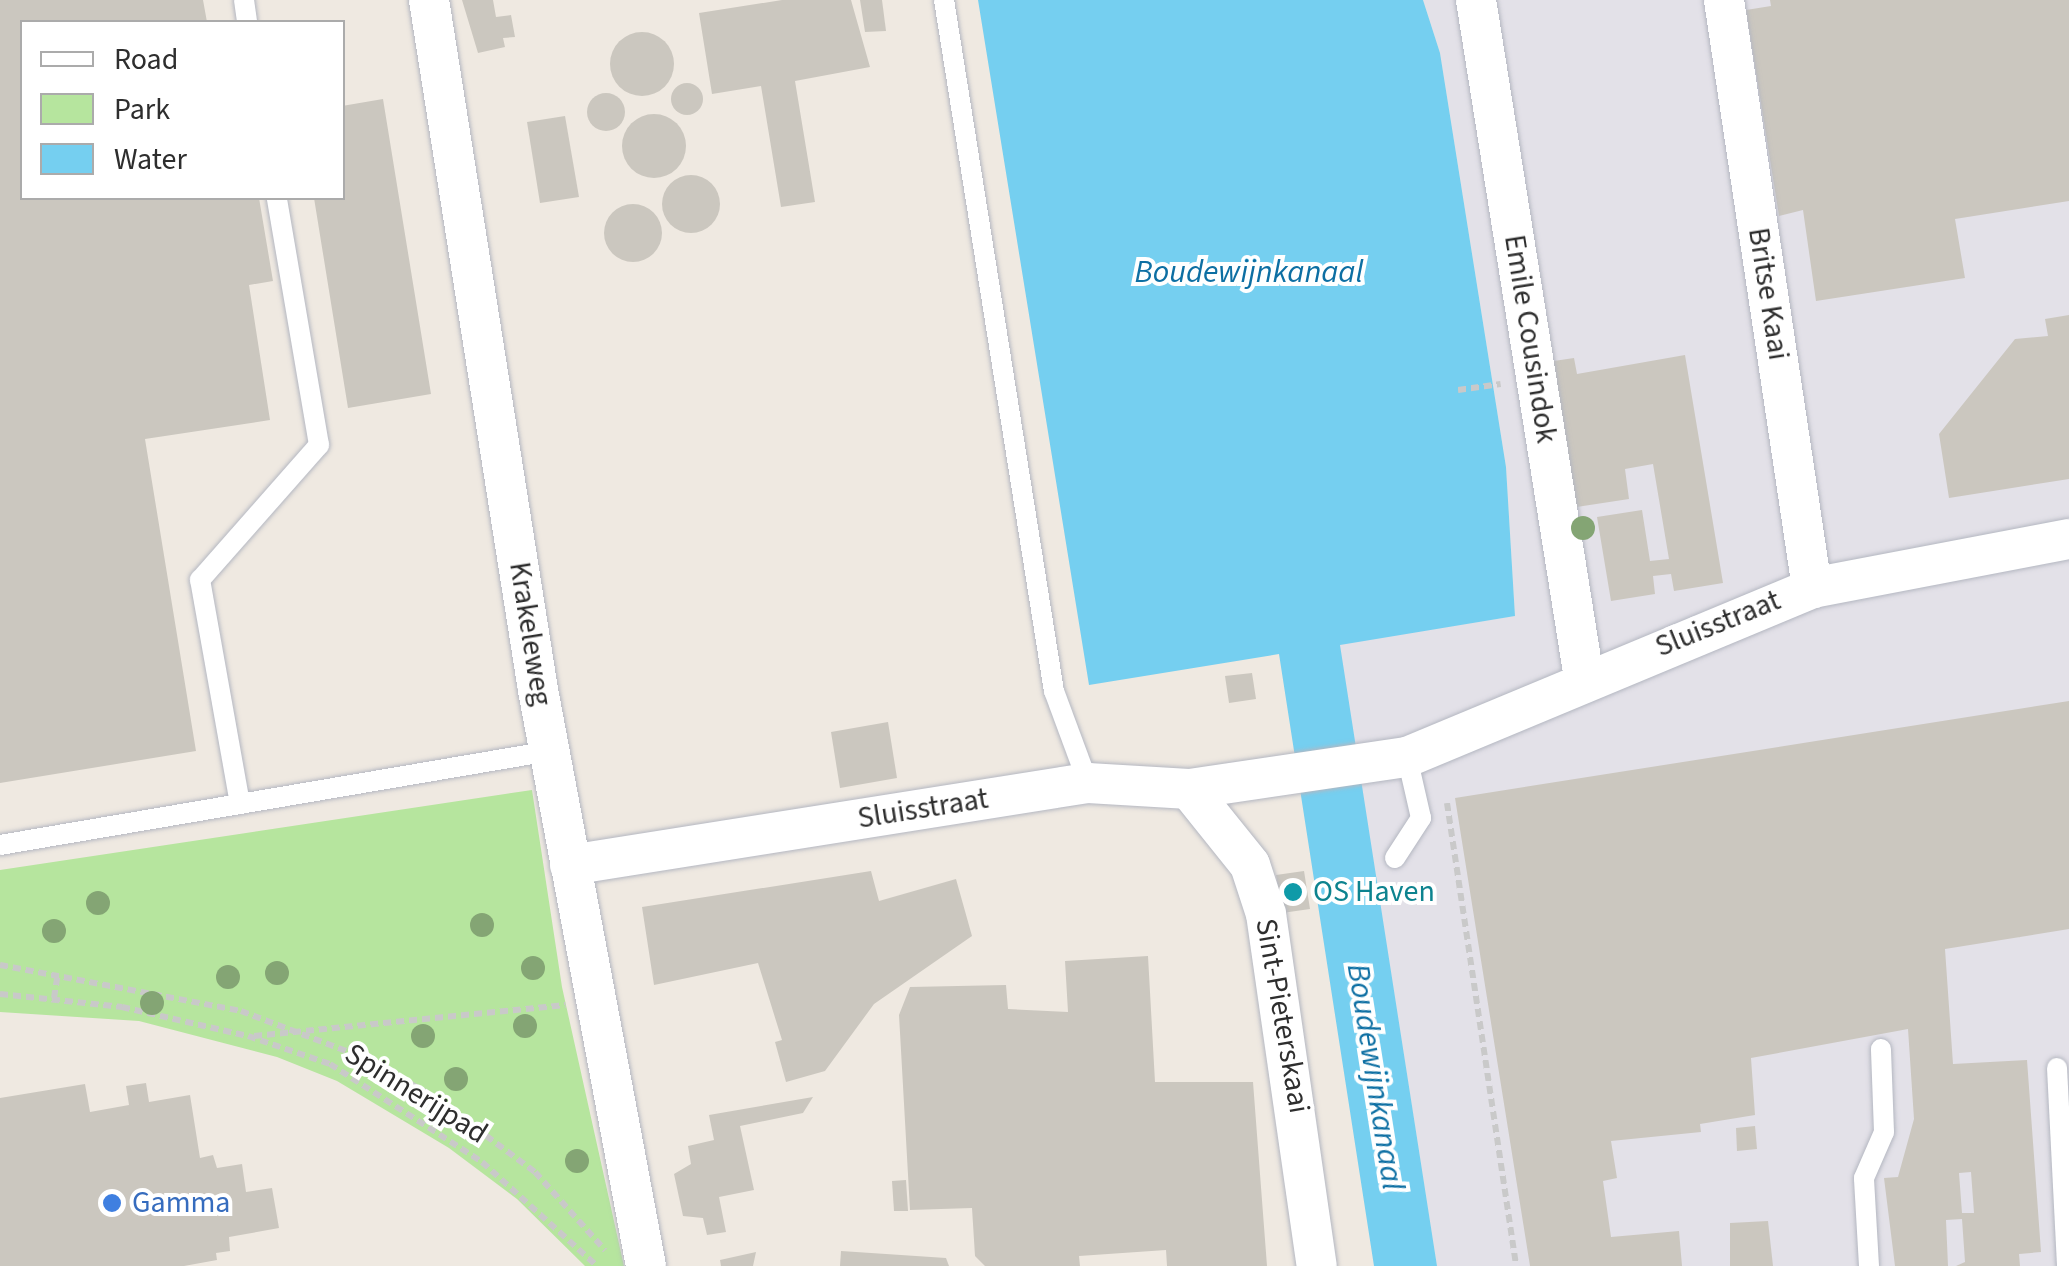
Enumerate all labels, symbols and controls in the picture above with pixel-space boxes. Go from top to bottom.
legend [20,20,345,200]
text: Road [114,38,178,81]
text: Park [114,88,170,131]
text: Water [114,138,187,181]
street label: Britse Kaai [1740,225,1796,363]
street label: Emile Cousindok [1496,232,1564,446]
water label: Boudewijnkanaal [1135,253,1363,291]
street label: Krakeleweg [501,559,559,709]
street label: Sluisstraat [1650,583,1786,665]
street label: Sluisstraat [855,781,991,837]
place label: OS Haven [1313,874,1435,910]
marker: OS Haven [1282,881,1304,903]
street label: Sint-Pieterskaai [1247,916,1317,1116]
water label: Boudewijnkanaal [1338,961,1412,1193]
street label: Spinnerijpad [338,1036,494,1152]
place label: Gamma [132,1185,230,1221]
marker: Gamma [101,1192,123,1214]

